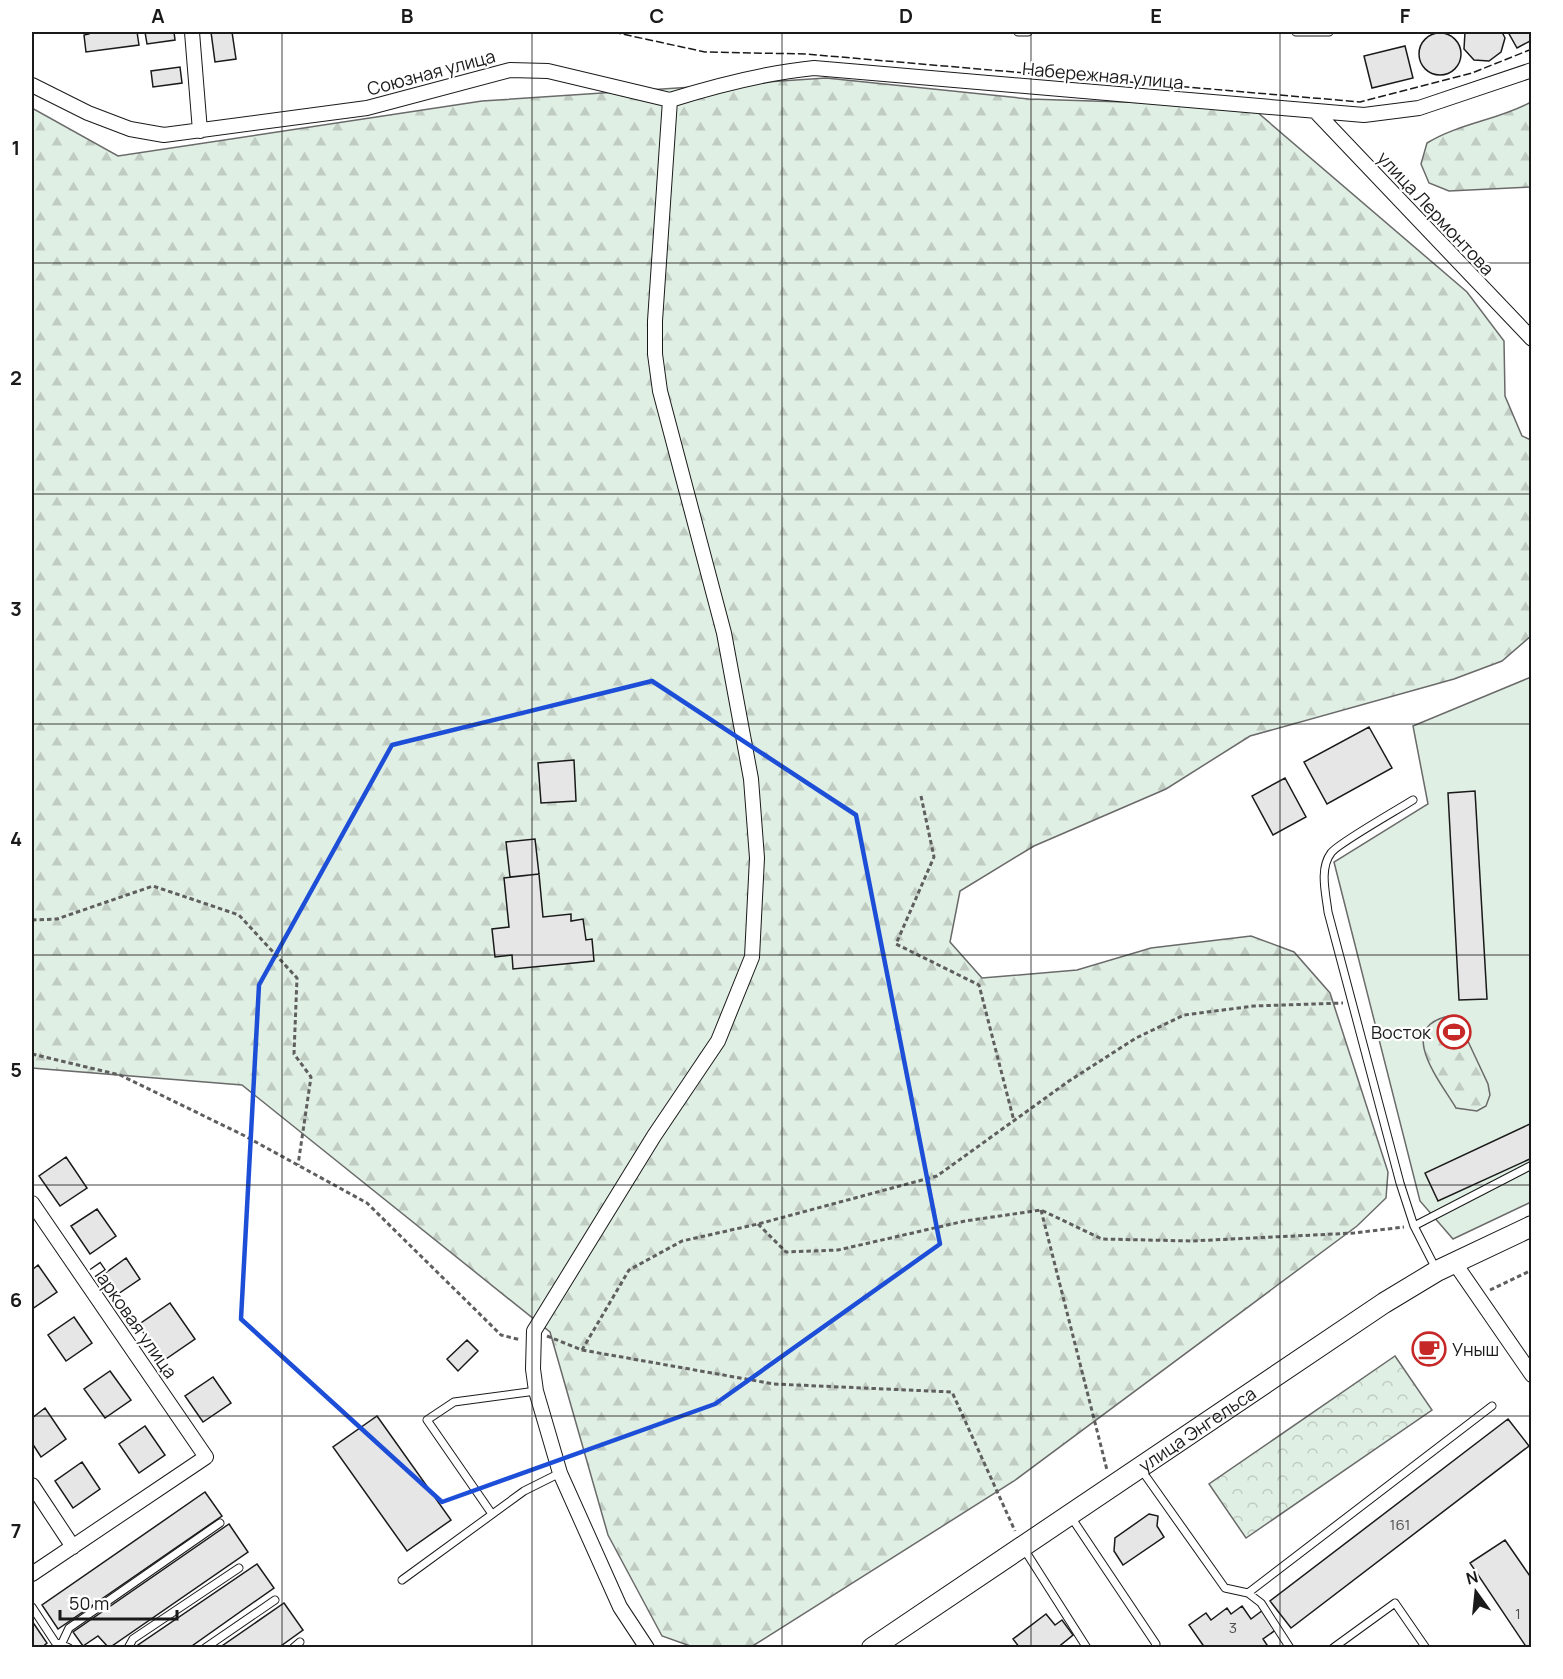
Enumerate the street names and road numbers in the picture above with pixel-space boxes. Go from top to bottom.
street label: Союзная улица [364,43,498,101]
street label: Набережная улица [1021,56,1185,94]
street label: улица Лермонтова [1372,146,1500,280]
street label: Парковая улица [85,1257,183,1383]
street label: улица Энгельса [1134,1381,1260,1477]

